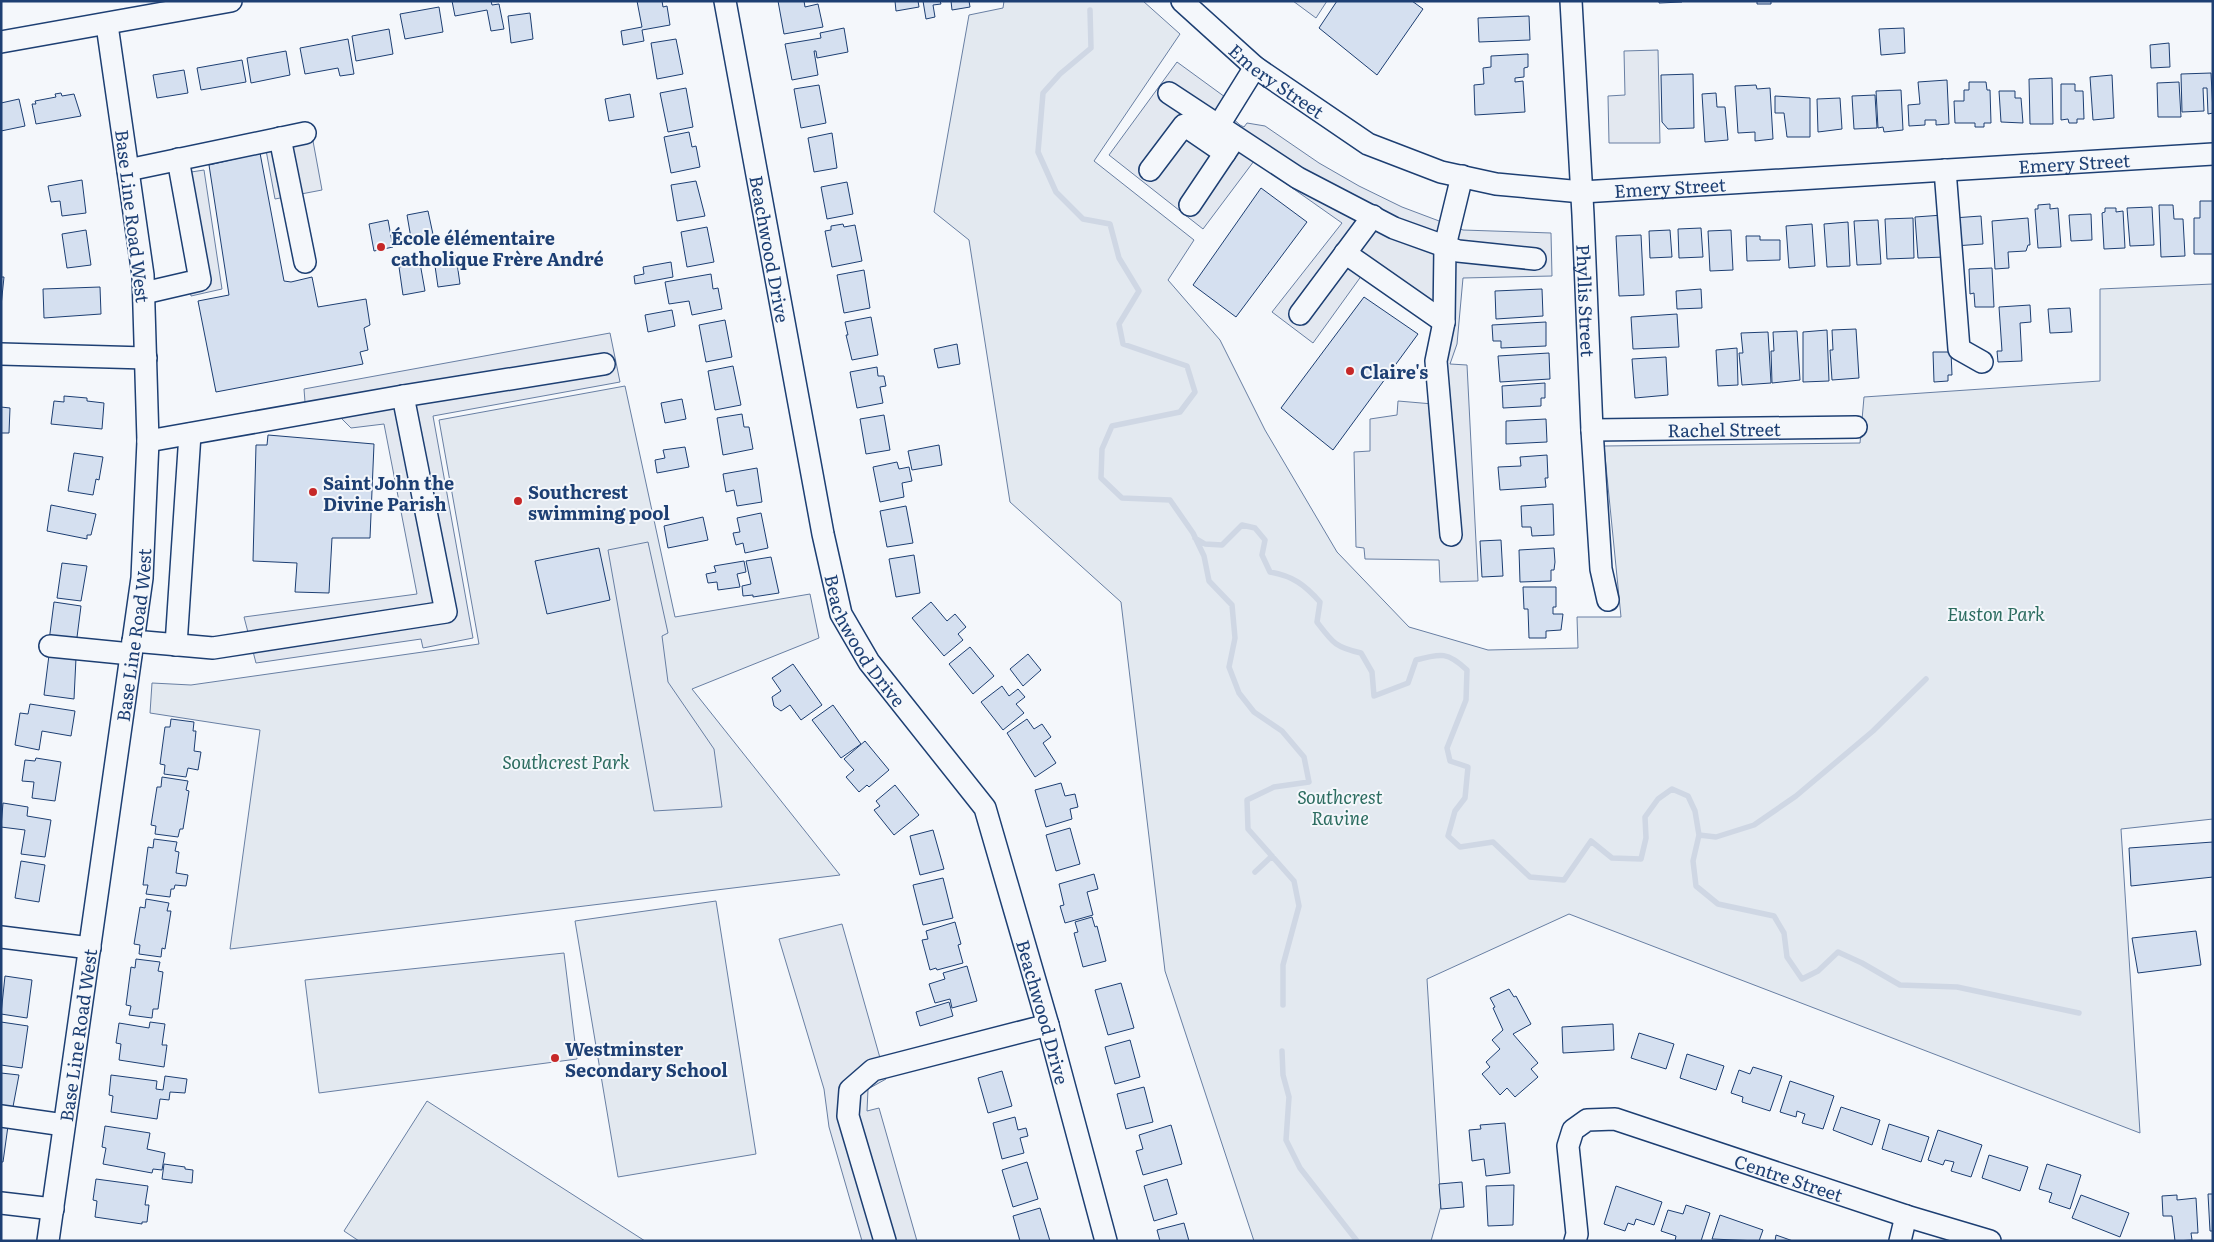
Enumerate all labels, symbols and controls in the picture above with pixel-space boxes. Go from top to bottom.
street label: Emery Street [1223,37,1331,125]
street label: Base Line Road West [109,128,157,305]
street label: Emery Street [2017,145,2132,179]
street label: Emery Street [1613,170,1727,204]
street label: Beachwood Drive [744,173,797,325]
place label: École élémentaire catholique Frère André [391,224,604,272]
marker: École élémentaire catholique Frère André [375,241,387,253]
street label: Phyllis Street [1571,244,1602,358]
place label: Claire's [1360,358,1428,385]
marker: Claire's [1344,365,1356,377]
street label: Rachel Street [1667,414,1782,443]
place label: Saint John the Divine Parish [323,469,454,517]
place label: Southcrest swimming pool [528,478,670,526]
marker: Saint John the Divine Parish [307,486,319,498]
marker: Southcrest swimming pool [512,495,524,507]
street label: Base Line Road West [108,547,157,723]
street label: Beachwood Drive [819,571,913,712]
park label: Euston Park [1947,600,2045,627]
park label: Southcrest Park [502,748,630,775]
park label: Southcrest Ravine [1297,783,1383,831]
street label: Beachwood Drive [1010,936,1077,1087]
street label: Base Line Road West [52,946,103,1123]
place label: Westminster Secondary School [565,1035,728,1083]
marker: Westminster Secondary School [549,1052,561,1064]
street label: Centre Street [1731,1146,1847,1208]

